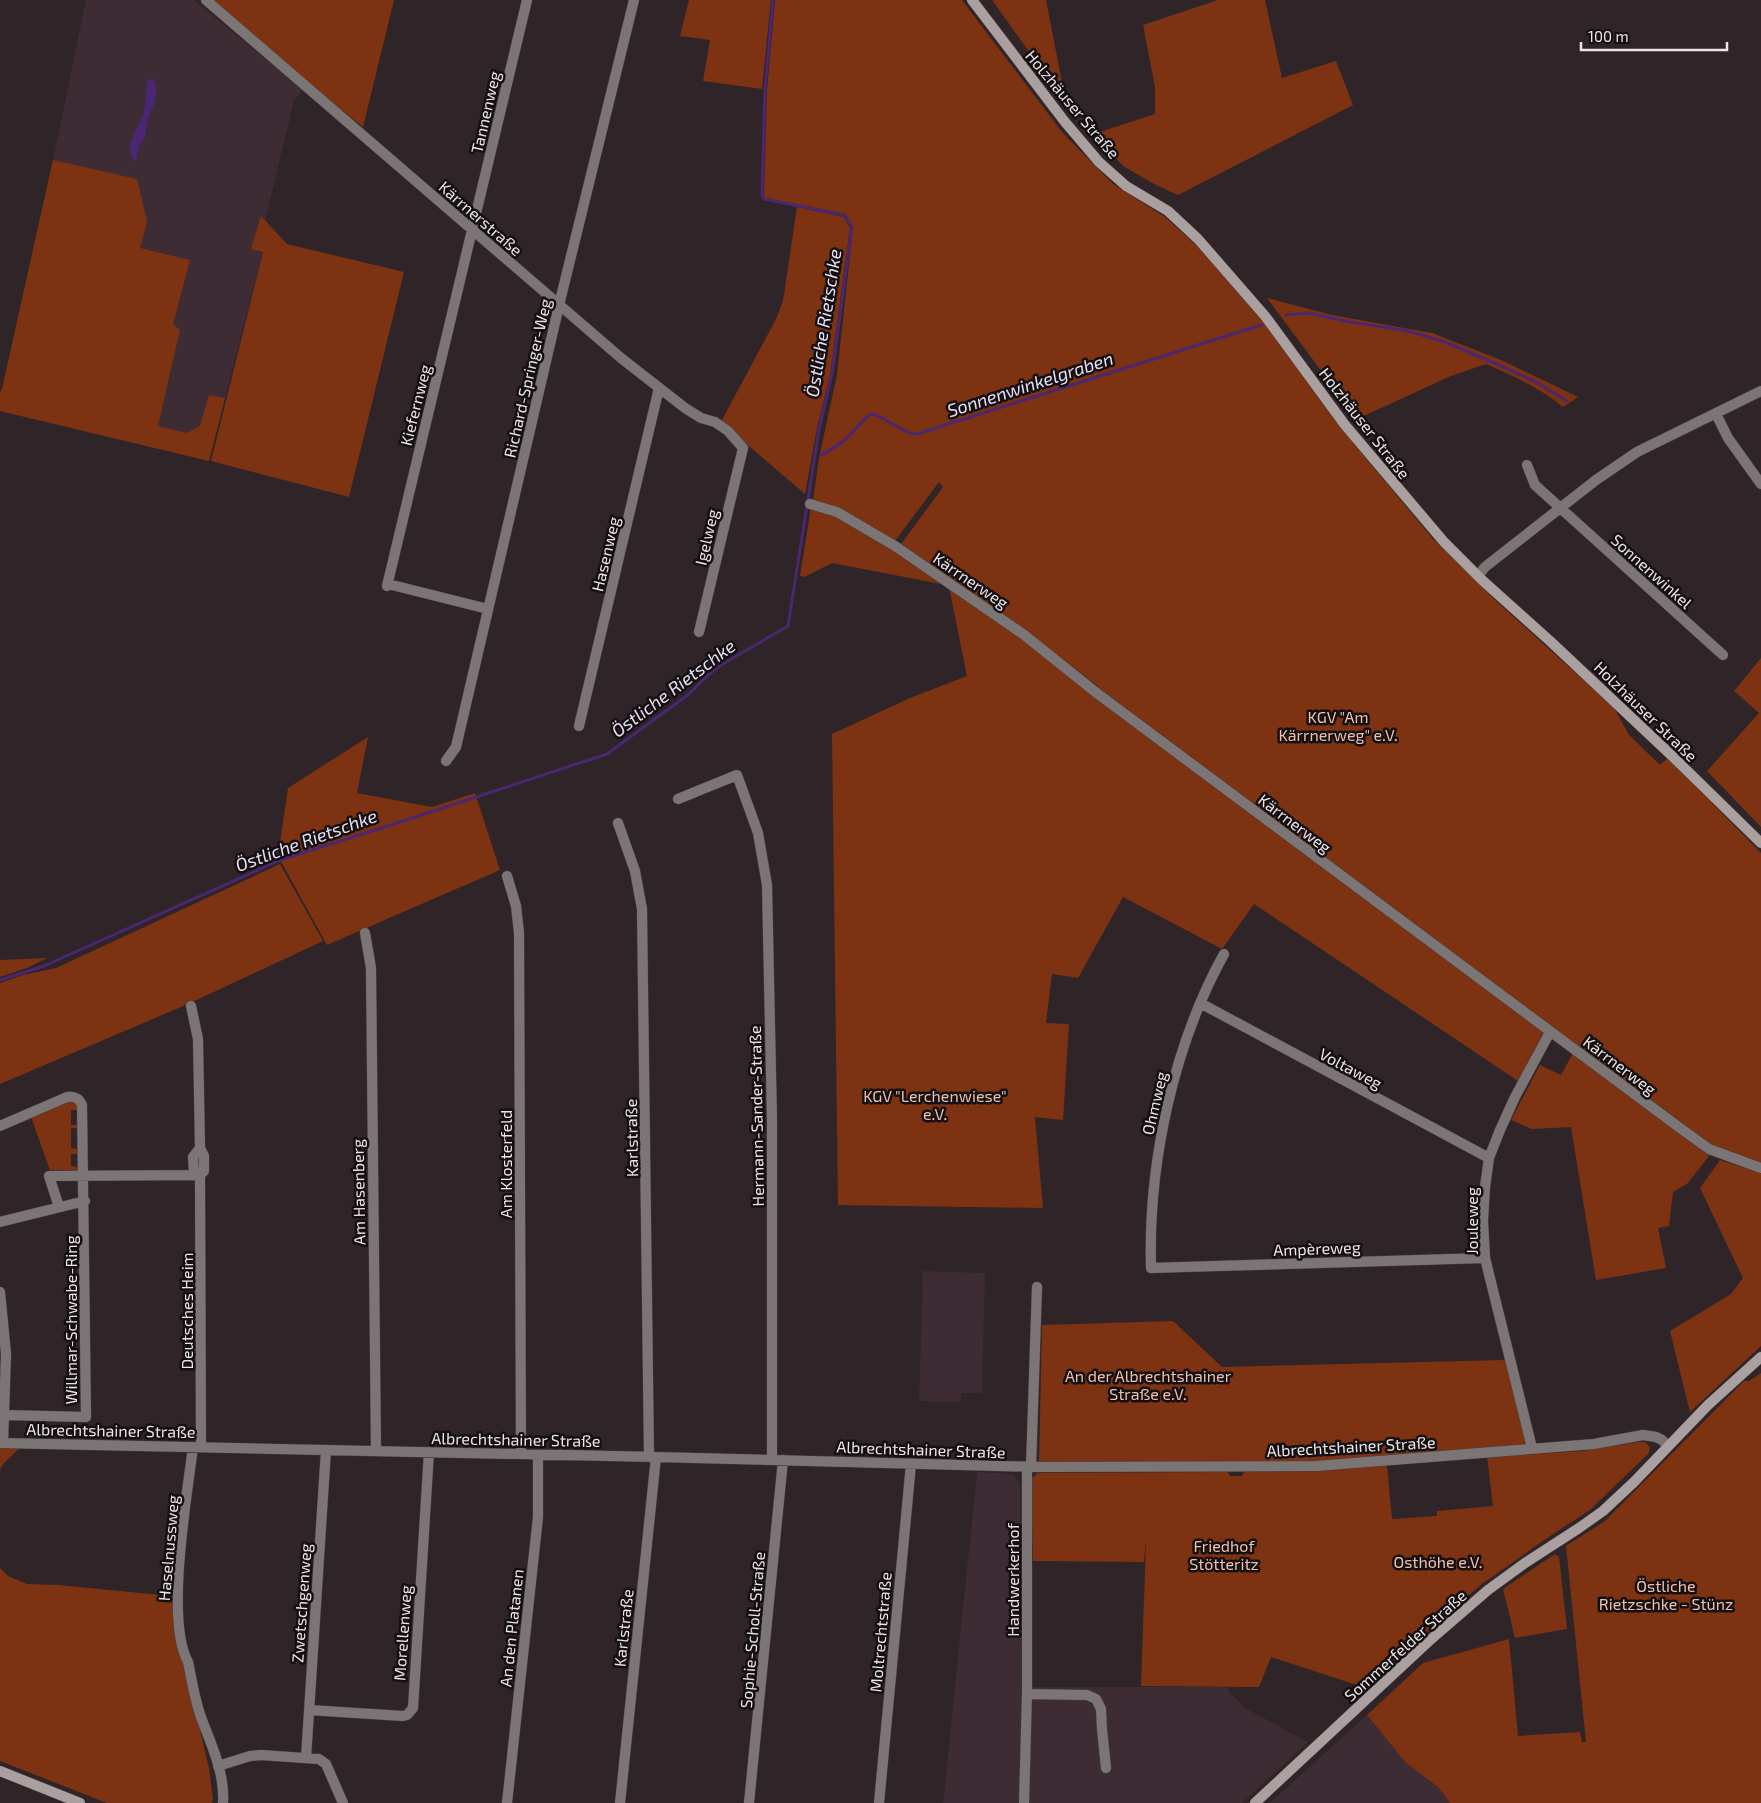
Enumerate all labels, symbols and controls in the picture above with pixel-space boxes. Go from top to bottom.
scale bar [1581,20,1727,52]
text: 100 m [1588,27,1629,45]
street label: Holzhäuser Straße [1022,46,1124,162]
street label: Tannenweg [466,69,504,155]
street label: Kärrnerstraße [435,177,527,259]
water label: Östliche Rietschke [800,247,846,399]
street label: Richard-Springer-Weg [499,297,555,459]
water label: Sonnenwinkelgraben [944,347,1116,421]
street label: Kiefernweg [396,362,434,448]
street label: Holzhäuser Straße [1316,364,1414,482]
street label: Igelweg [690,507,722,567]
street label: Hasenweg [587,515,623,593]
street label: Sonnenwinkel [1608,530,1697,612]
street label: Kärrnerweg [930,548,1012,612]
water label: Östliche Rietschke [607,634,740,742]
street label: Holzhäuser Straße [1591,657,1701,765]
park label: KGV "Am Kärrnerweg" e.V. [1278,707,1398,744]
street label: Kärrnerweg [1255,790,1335,857]
water label: Östliche Rietschke [232,804,380,876]
street label: Hermann-Sander-Straße [745,1025,767,1207]
street label: Kärrnerweg [1580,1032,1660,1099]
street label: Voltaweg [1316,1044,1386,1092]
street label: Ohmweg [1137,1069,1171,1137]
park label: KGV "Lerchenwiese" e.V. [863,1086,1007,1123]
street label: Karlstraße [621,1099,641,1177]
street label: Am Klosterfeld [496,1110,515,1218]
street label: Am Hasenberg [348,1139,368,1245]
street label: Jouleweg [1462,1187,1481,1255]
street label: Willmar-Schwabe-Ring [61,1235,80,1405]
street label: Ampèreweg [1273,1237,1361,1259]
street label: Deutsches Heim [177,1252,196,1370]
park label: An der Albrechtshainer Straße e.V. [1065,1366,1232,1403]
street label: Albrechtshainer Straße [26,1419,196,1441]
street label: Albrechtshainer Straße [431,1428,601,1450]
street label: Albrechtshainer Straße [1266,1432,1436,1460]
street label: Albrechtshainer Straße [836,1437,1006,1461]
street label: Haselnussweg [154,1494,182,1602]
street label: Handwerkerhof [1003,1522,1022,1637]
park label: Friedhof Stötteritz [1189,1536,1259,1573]
street label: Zwetschgenweg [287,1543,315,1663]
street label: Sophie-Scholl-Straße [736,1551,768,1709]
park label: Osthöhe e.V. [1394,1552,1482,1571]
street label: An den Platanen [495,1568,527,1688]
street label: Moltrechtstraße [865,1571,895,1693]
park label: Östliche Rietzschke - Stünz [1599,1576,1733,1613]
street label: Morellenweg [389,1584,415,1682]
street label: Sommerfelder Straße [1340,1585,1470,1705]
street label: Karlstraße [609,1588,637,1668]

